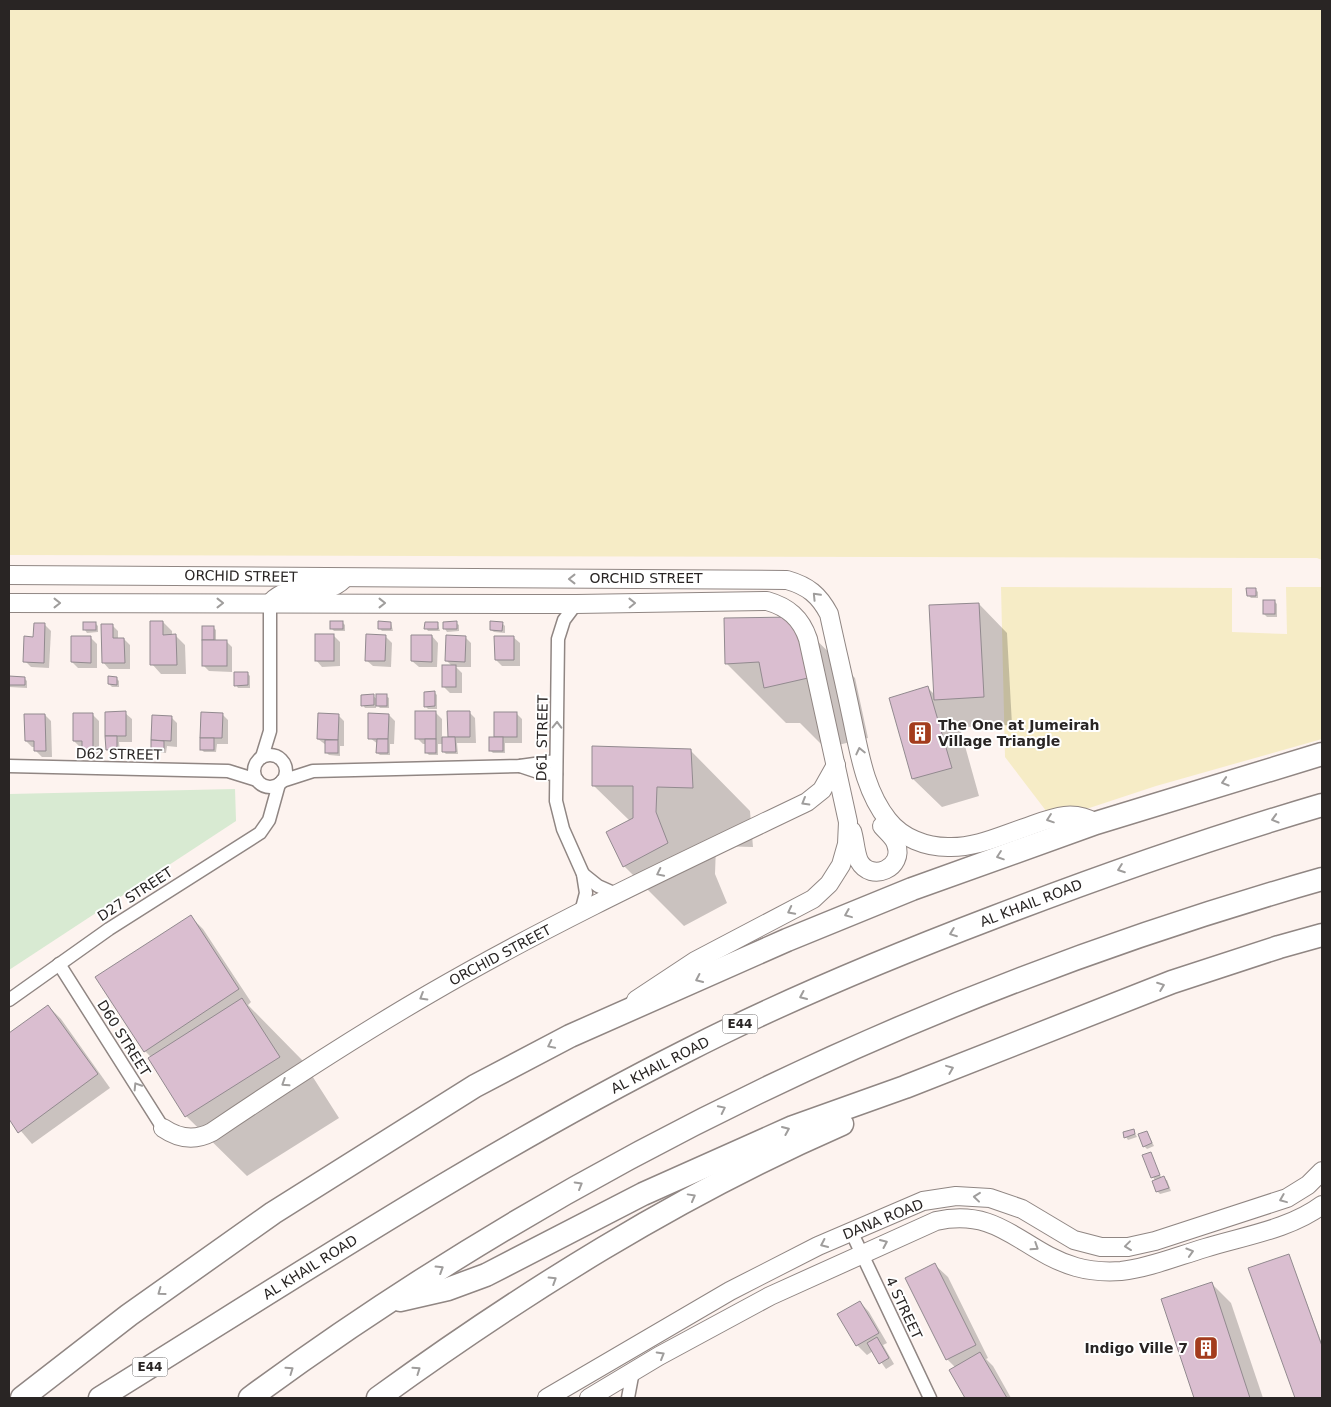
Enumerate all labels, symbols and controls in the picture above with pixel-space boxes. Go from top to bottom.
street label: ORCHID STREET [184,567,298,585]
street label: ORCHID STREET [589,570,703,586]
one-way arrow [567,574,575,584]
one-way arrow [813,593,822,602]
one-way arrow [54,598,62,608]
one-way arrow [216,598,224,608]
one-way arrow [379,598,387,608]
one-way arrow [629,598,637,608]
street label: D61 STREET [533,694,551,781]
place label: The One at Jumeirah Village Triangle [938,717,1100,749]
building icon: The One at Jumeirah Village Triangle [907,720,933,746]
one-way arrow [552,721,562,729]
street label: D62 STREET [76,745,163,763]
one-way arrow [855,746,866,755]
one-way arrow [1222,777,1230,787]
one-way arrow [802,795,811,805]
one-way arrow [1046,813,1055,823]
one-way arrow [1271,813,1280,824]
one-way arrow [997,851,1005,861]
one-way arrow [1117,863,1126,873]
street label: D27 STREET [94,864,176,924]
one-way arrow [656,867,665,877]
street label: AL KHAIL ROAD [978,876,1084,930]
one-way arrow [788,905,797,915]
one-way arrow [845,908,853,918]
street label: ORCHID STREET [446,921,554,989]
one-way arrow [949,927,958,937]
one-way arrow [695,972,704,983]
one-way arrow [1156,982,1165,992]
one-way arrow [799,989,808,1000]
one-way arrow [419,991,428,1001]
street label: D60 STREET [94,997,154,1079]
road number: E44 [722,1014,758,1034]
street label: AL KHAIL ROAD [608,1033,712,1097]
one-way arrow [547,1039,556,1050]
one-way arrow [946,1065,954,1075]
one-way arrow [281,1077,291,1086]
one-way arrow [134,1083,143,1092]
one-way arrow [717,1105,726,1115]
one-way arrow [781,1126,790,1137]
one-way arrow [573,1182,582,1192]
one-way arrow [973,1192,981,1203]
one-way arrow [1279,1192,1288,1203]
one-way arrow [687,1194,696,1204]
street label: DANA ROAD [840,1196,926,1242]
street label: AL KHAIL ROAD [260,1232,360,1302]
one-way arrow [820,1237,829,1248]
one-way arrow [879,1238,888,1249]
one-way arrow [1124,1240,1132,1251]
one-way arrow [1029,1241,1038,1250]
one-way arrow [1185,1248,1193,1258]
one-way arrow [434,1266,443,1276]
street label: 4 STREET [883,1274,926,1342]
one-way arrow [547,1277,556,1286]
one-way arrow [157,1286,167,1295]
building icon: Indigo Ville 7 [1193,1335,1219,1361]
place label: Indigo Ville 7 [1084,1340,1188,1356]
one-way arrow [655,1351,664,1361]
road number: E44 [132,1358,168,1376]
one-way arrow [284,1367,294,1376]
one-way arrow [411,1367,421,1376]

